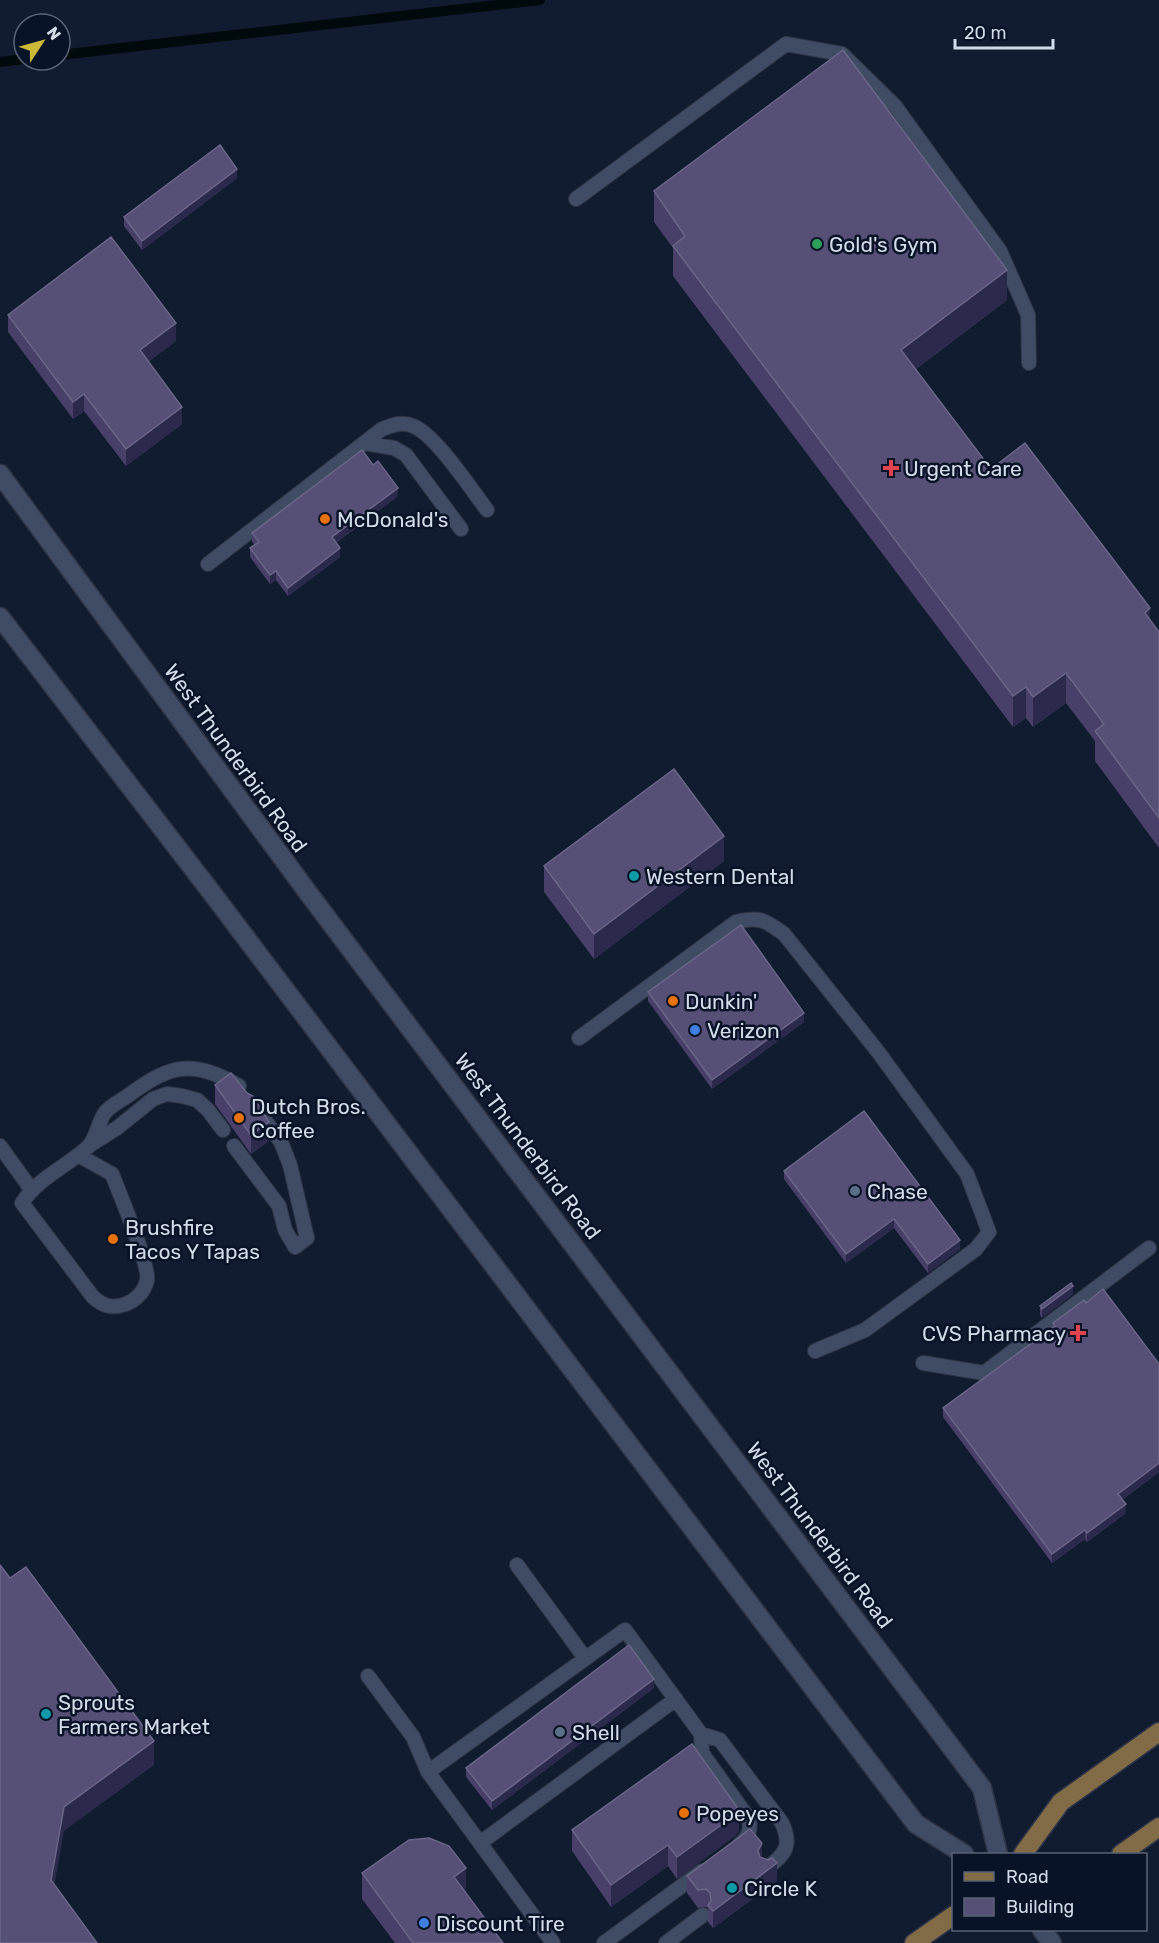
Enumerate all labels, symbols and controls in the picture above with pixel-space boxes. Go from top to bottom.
north arrow [12,12,72,72]
scale bar [955,12,1052,50]
text: 20 m [964,22,1006,44]
text: N [43,23,65,44]
place label: Gold's Gym [829,232,938,257]
marker: Gold's Gym [810,237,824,251]
place label: Urgent Care [904,456,1022,481]
marker: Urgent Care [882,459,900,477]
place label: McDonald's [337,507,449,532]
marker: McDonald's [318,512,332,526]
street label: West Thunderbird Road [159,659,313,857]
place label: Western Dental [646,864,794,889]
marker: Western Dental [627,869,641,883]
place label: Dunkin' [685,989,757,1014]
marker: Dunkin' [666,994,680,1008]
place label: Verizon [707,1018,780,1043]
marker: Verizon [688,1023,702,1037]
street label: West Thunderbird Road [450,1048,606,1244]
place label: Dutch Bros. Coffee [251,1094,366,1143]
marker: Dutch Bros. Coffee [232,1111,246,1125]
place label: Chase [867,1179,928,1204]
marker: Chase [848,1184,862,1198]
place label: Brushfire Tacos Y Tapas [125,1215,260,1264]
marker: Brushfire Tacos Y Tapas [106,1232,120,1246]
place label: CVS Pharmacy [922,1321,1066,1346]
marker: CVS Pharmacy [1071,1326,1085,1340]
street label: West Thunderbird Road [742,1437,898,1633]
place label: Sprouts Farmers Market [58,1690,210,1739]
marker: Sprouts Farmers Market [39,1707,53,1721]
place label: Shell [572,1720,620,1745]
marker: Shell [553,1725,567,1739]
place label: Popeyes [696,1801,779,1826]
marker: Popeyes [677,1806,691,1820]
legend [952,1853,1147,1931]
text: Road [1006,1866,1049,1888]
place label: Circle K [744,1876,817,1901]
marker: Circle K [725,1881,739,1895]
text: Building [1006,1896,1074,1918]
place label: Discount Tire [436,1911,565,1936]
marker: Discount Tire [417,1916,431,1930]

